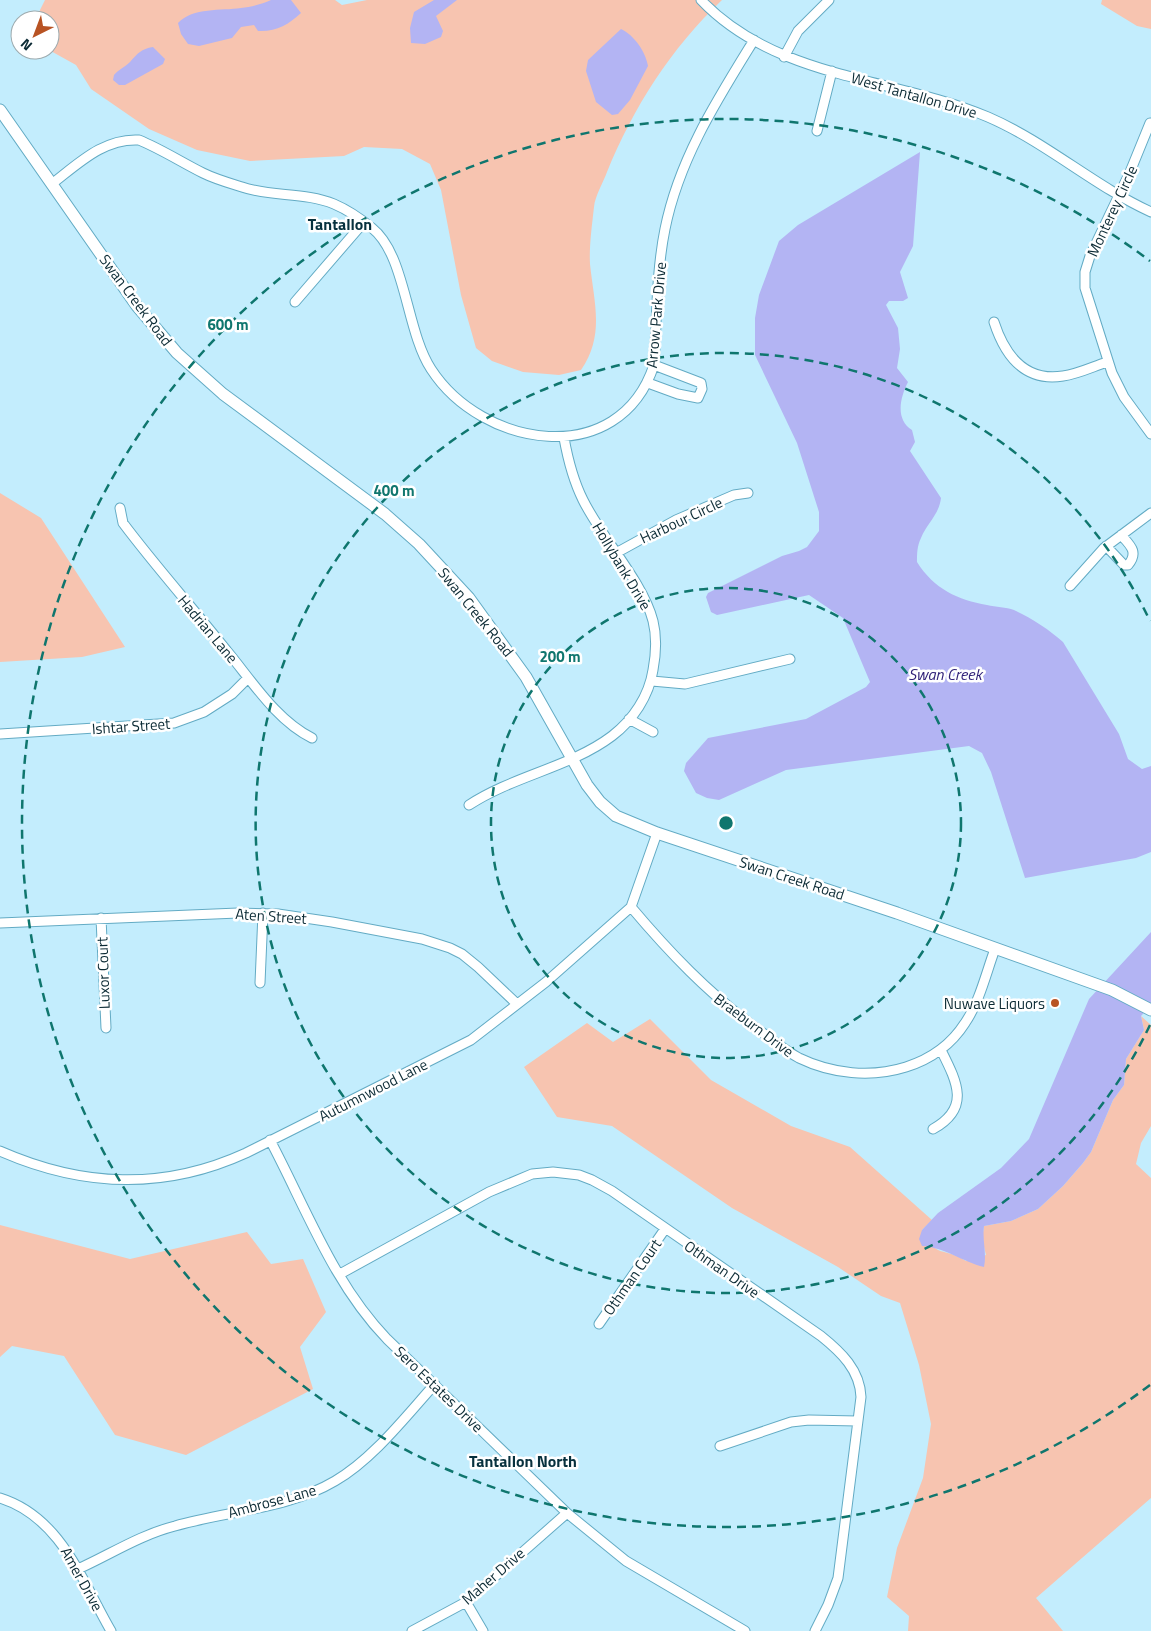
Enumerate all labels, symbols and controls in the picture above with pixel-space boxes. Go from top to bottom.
north arrow [10,10,60,60]
text: N [15,34,37,56]
street label: West Tantallon Drive [848,66,980,124]
street label: Monterey Circle [1081,162,1143,260]
district label: Tantallon [308,212,372,236]
street label: Swan Creek Road [94,249,178,351]
street label: Arrow Park Drive [640,261,672,369]
text: 600 m [207,313,249,336]
text: 400 m [373,479,415,502]
street label: Harbour Circle [636,491,726,549]
street label: Hollybank Drive [587,518,657,614]
street label: Swan Creek Road [433,562,519,662]
street label: Hadrian Lane [172,590,244,668]
text: 200 m [539,645,581,668]
water label: Swan Creek [908,662,984,686]
street label: Ishtar Street [91,712,172,740]
centre of rings [717,814,735,832]
street label: Swan Creek Road [736,850,848,906]
street label: Aten Street [234,902,308,930]
street label: Luxor Court [90,936,116,1010]
street label: Braeburn Drive [709,987,799,1063]
place label: Nuwave Liquors [944,992,1045,1015]
marker: Nuwave Liquors [1049,997,1061,1009]
street label: Autumnwood Lane [315,1053,431,1127]
street label: Othman Court [597,1233,667,1320]
street label: Othman Drive [680,1235,764,1303]
street label: Sero Estates Drive [389,1340,489,1438]
district label: Tantallon North [469,1449,577,1473]
street label: Ambrose Lane [225,1478,319,1524]
street label: Maher Drive [456,1542,530,1610]
street label: Amer Drive [55,1543,109,1615]

